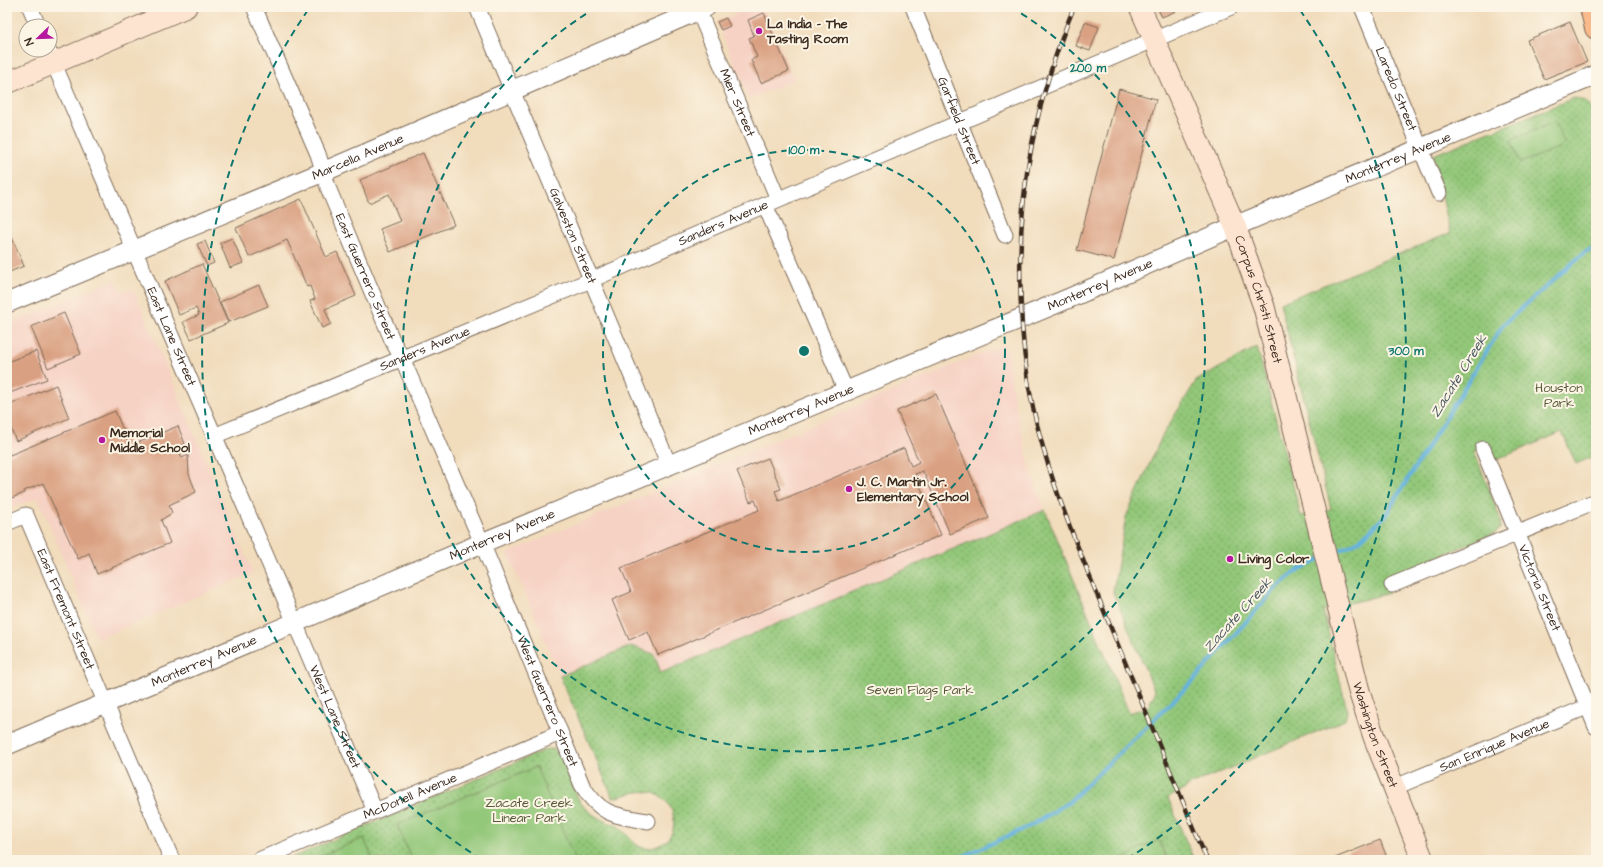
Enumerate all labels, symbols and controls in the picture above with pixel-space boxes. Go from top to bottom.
place label: La India - The Tasting Room [766,15,849,50]
north arrow [18,18,58,58]
marker: La India - The Tasting Room [754,26,764,36]
text: N [21,36,38,48]
street label: Laredo Street [1371,45,1422,135]
text: 200 m [1069,60,1107,77]
street label: Mier Street [715,66,760,140]
street label: Garfield Street [933,74,985,169]
street label: Monterrey Avenue [1343,128,1454,188]
street label: Marcella Avenue [309,129,406,185]
text: 100 m [789,142,820,159]
street label: Galveston Street [545,185,601,287]
street label: Sanders Avenue [675,196,771,250]
street label: East Guerrero Street [331,211,400,343]
street label: Corpus Christi Street [1230,233,1287,366]
street label: Monterrey Avenue [1045,254,1155,315]
street label: East Lane Street [142,284,201,389]
street label: Sanders Avenue [377,322,473,376]
water label: Zacate Creek [1426,330,1493,421]
text: 300 m [1387,343,1424,360]
centre of rings [797,344,811,358]
park label: Houston Park [1535,379,1583,412]
street label: Monterrey Avenue [746,380,857,440]
place label: Memorial Middle School [110,424,190,457]
marker: Memorial Middle School [97,435,107,445]
place label: J. C. Martin Jr. Elementary School [856,473,969,507]
marker: J. C. Martin Jr. Elementary School [844,484,854,494]
street label: Monterrey Avenue [447,505,558,565]
street label: Victoria Street [1514,542,1565,635]
street label: East Fremont Street [32,546,100,673]
place label: Living Color [1238,550,1310,570]
marker: Living Color [1225,554,1235,564]
water label: Zacate Creek [1199,573,1277,657]
street label: Monterrey Avenue [148,631,259,692]
street label: West Guerrero Street [512,633,583,770]
street label: West Lane Street [305,662,365,772]
street label: Washington Street [1348,680,1403,791]
park label: Seven Flags Park [866,681,974,700]
street label: San Enrique Avenue [1437,714,1552,777]
street label: McDonell Avenue [361,769,460,824]
park label: Zacate Creek Linear Park [485,794,573,827]

